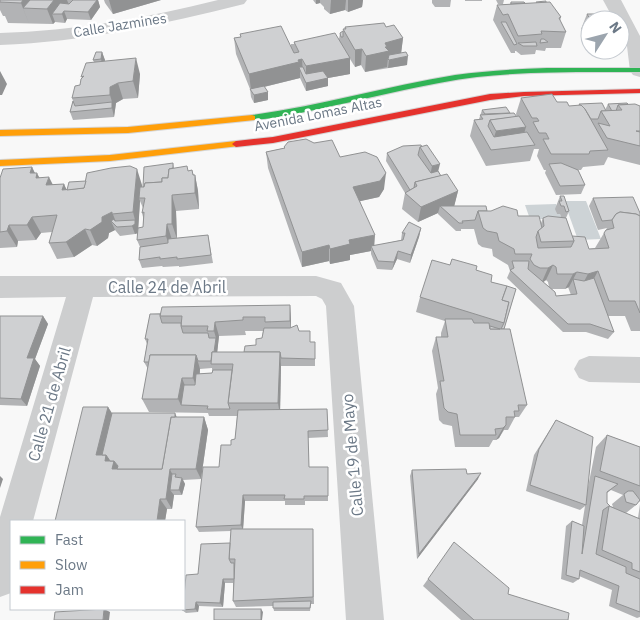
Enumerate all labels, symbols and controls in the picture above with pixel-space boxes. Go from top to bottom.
street label: Calle Jazmines [72,9,168,41]
north arrow [580,10,630,60]
text: N [605,18,626,37]
street label: Avenida Lomas Altas [252,93,384,135]
street label: Calle 24 de Abril [108,277,226,297]
street label: Calle 21 de Abril [23,344,75,464]
street label: Calle 19 de Mayo [337,393,367,517]
legend [10,520,185,610]
text: Fast [55,530,83,549]
text: Slow [55,555,88,574]
text: Jam [55,580,84,599]

